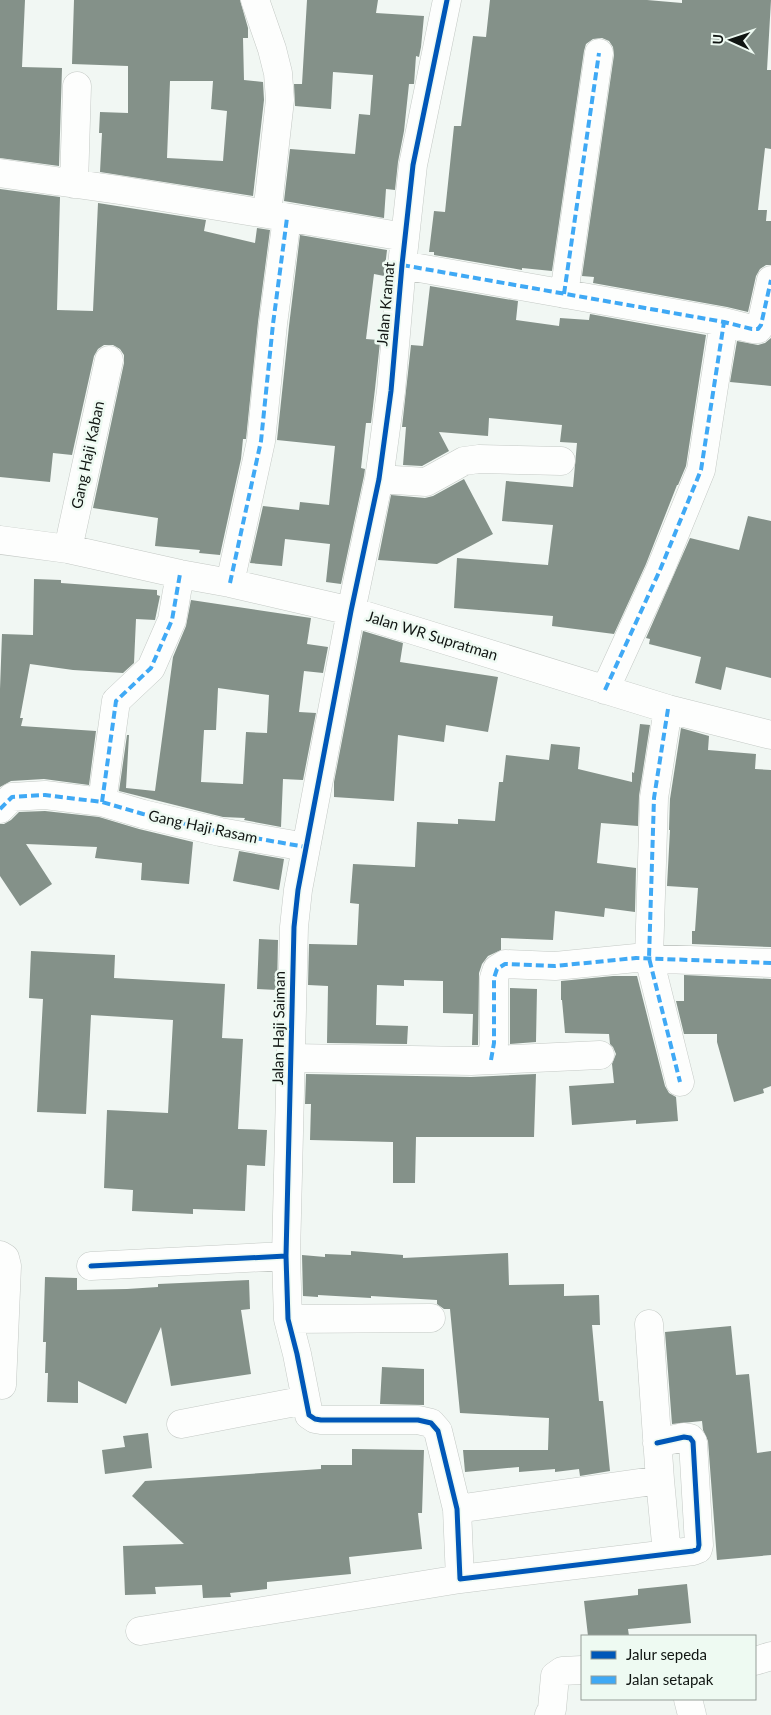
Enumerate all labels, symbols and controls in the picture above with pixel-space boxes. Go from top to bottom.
north arrow [706,15,756,65]
text: U [709,34,726,45]
street label: Jalan Kramat [372,260,398,347]
street label: Gang Haji Kaban [67,399,107,510]
street label: Jalan WR Supratman [365,607,500,664]
street label: Gang Haji Rasam [147,806,259,846]
street label: Jalan Haji Saiman [268,971,288,1085]
legend [581,1635,756,1700]
text: Jalur sepeda [626,1645,707,1663]
text: Jalan setapak [626,1670,714,1688]

